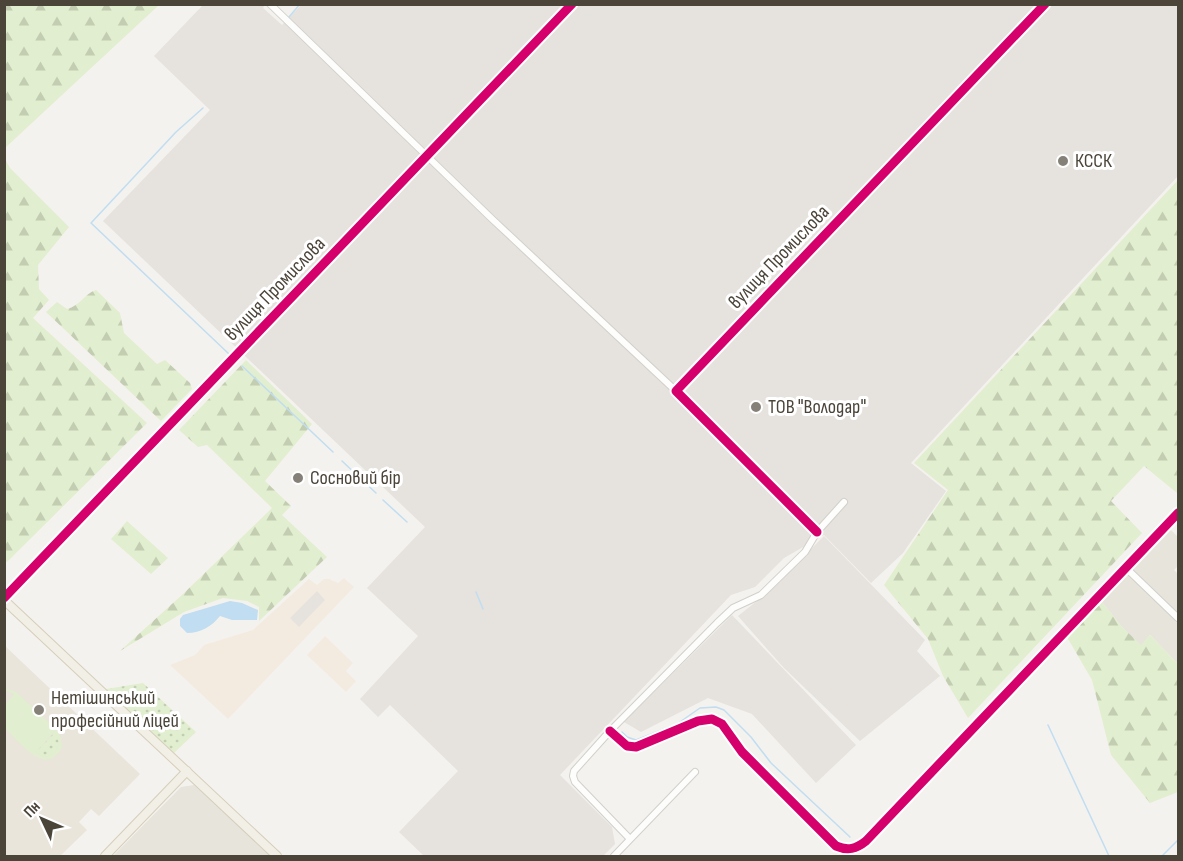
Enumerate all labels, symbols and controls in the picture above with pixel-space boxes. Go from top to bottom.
place label: КССК [1075,149,1112,173]
marker: КССК [1056,154,1070,168]
street label: вулиця Промислова [724,200,834,314]
street label: вулиця Промислова [220,232,330,346]
place label: ТОВ "Володар" [768,395,866,419]
marker: ТОВ "Володар" [749,400,763,414]
place label: Сосновий бір [310,466,401,490]
marker: Сосновий бір [291,471,305,485]
place label: Нетішинський професійний ліцей [51,686,179,733]
marker: Нетішинський професійний ліцей [32,703,46,717]
north arrow [12,789,72,849]
text: Пн [20,797,45,822]

